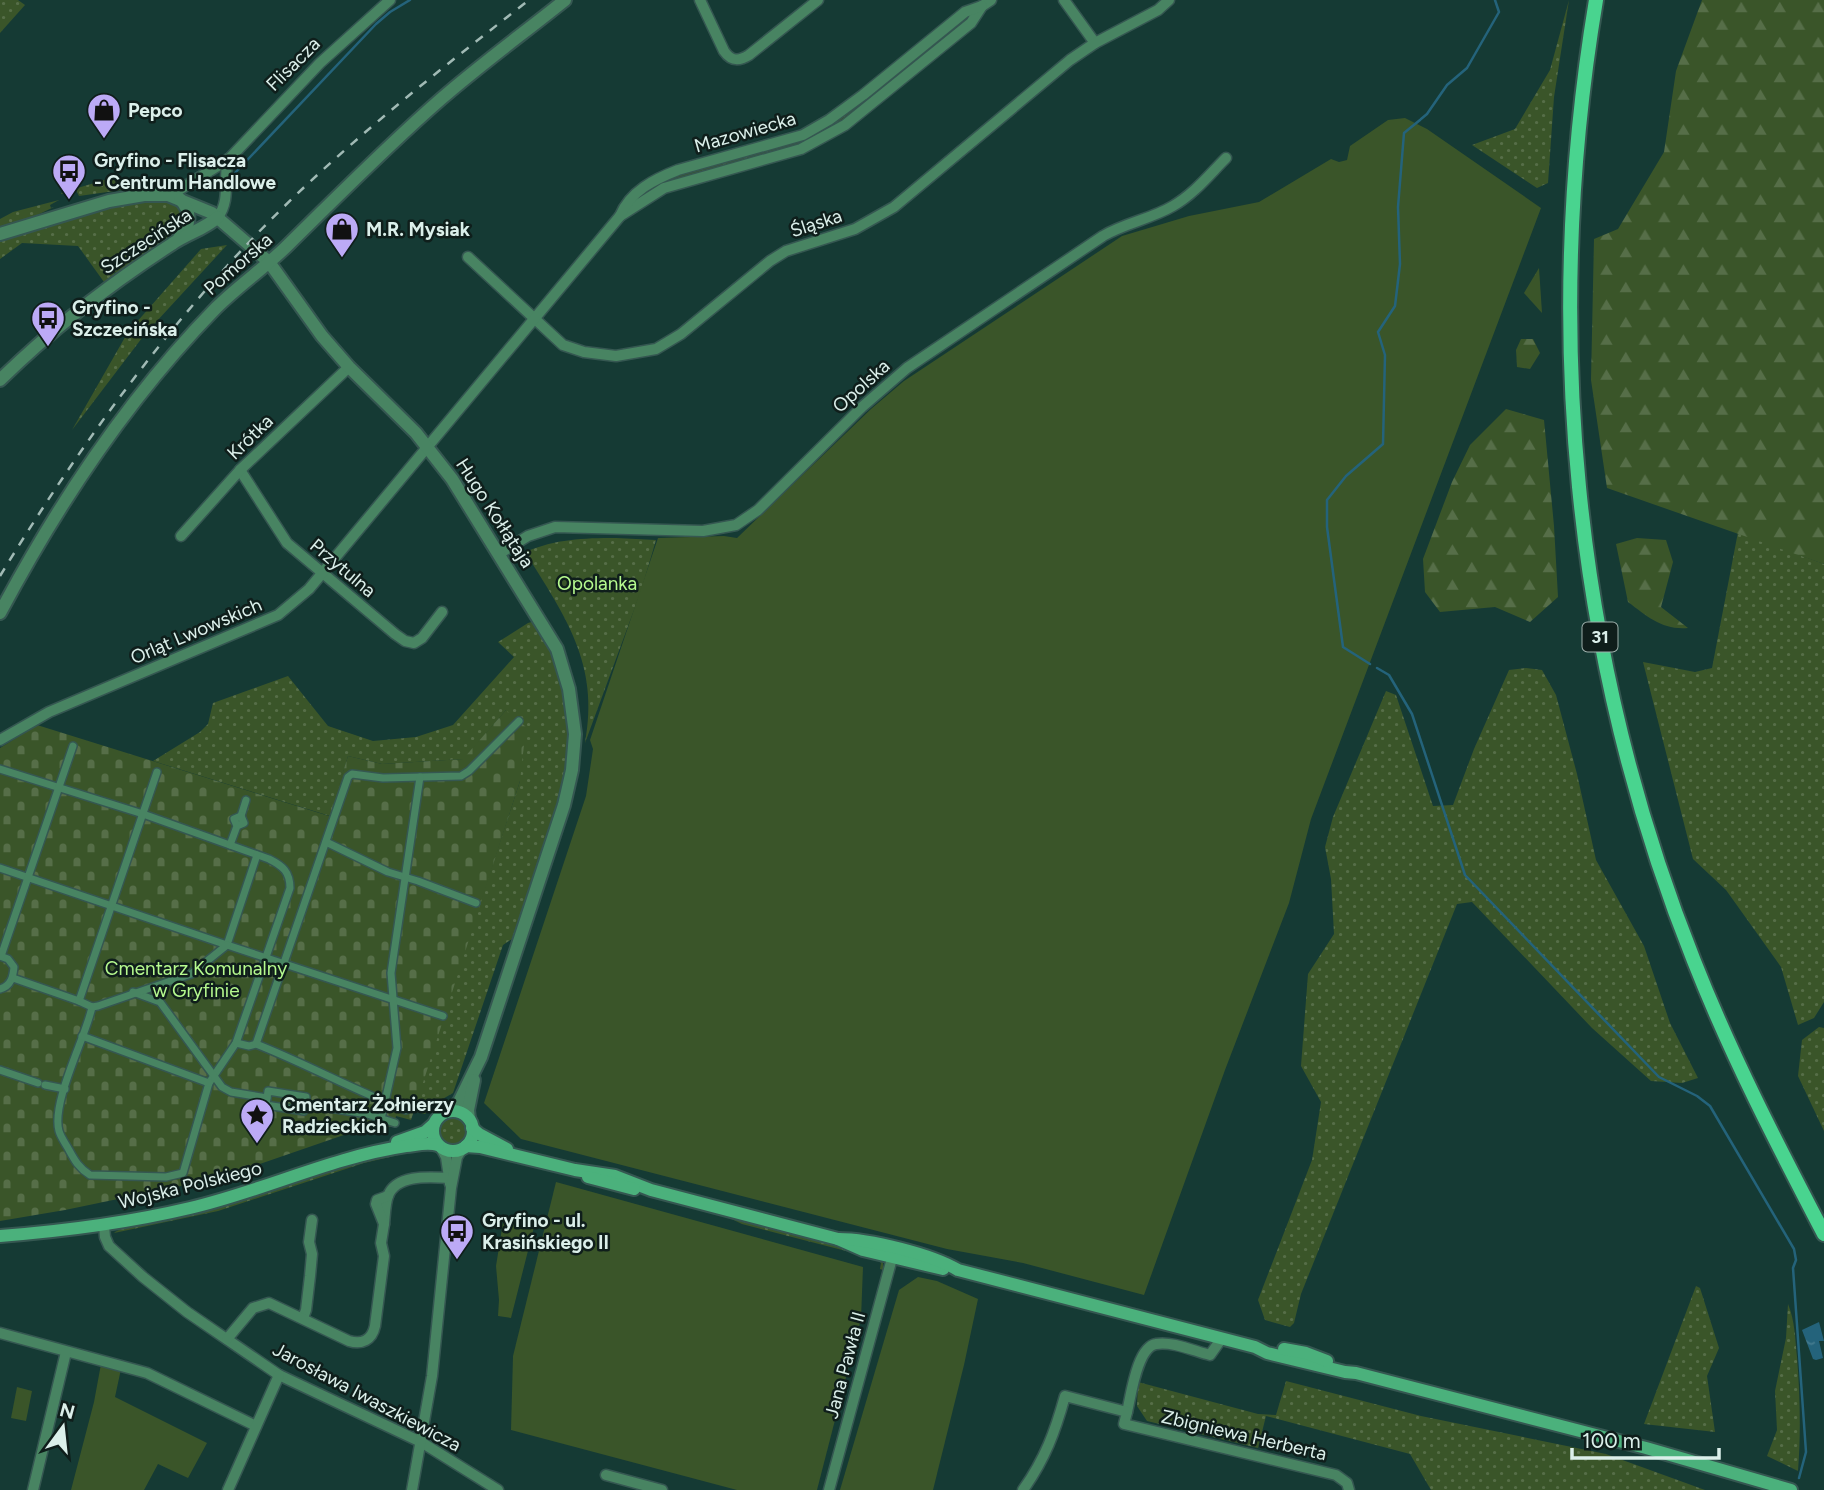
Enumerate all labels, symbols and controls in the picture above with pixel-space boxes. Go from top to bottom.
street label: Flisacza [261,32,325,96]
shop icon: Pepco [85,91,123,140]
place label: Pepco [128,99,183,122]
street label: Mazowiecka [692,107,798,157]
place label: Gryfino - Flisacza - Centrum Handlowe [94,149,276,194]
bus stop icon: Gryfino - Flisacza - Centrum Handlowe [50,152,88,201]
street label: Szczecińska [96,203,196,279]
street label: Śląska [787,204,845,242]
shop icon: M.R. Mysiak [323,210,361,259]
place label: M.R. Mysiak [366,218,471,241]
street label: Pomorska [199,228,277,300]
place label: Gryfino - Szczecińska [72,296,177,341]
bus stop icon: Gryfino - Szczecińska [29,299,67,348]
street label: Opolska [828,354,894,418]
street label: Krótka [222,410,278,464]
street label: Hugo Kołłątaja [451,454,539,572]
street label: Przytulna [305,534,381,602]
park label: Opolanka [557,572,637,595]
street label: Orląt Lwowskich [127,593,265,669]
road number: 31 [1582,622,1618,652]
park label: Cmentarz Komunalny w Gryfinie [105,957,287,1002]
place label: Cmentarz Żołnierzy Radzieckich [282,1093,454,1138]
place icon: Cmentarz Żołnierzy Radzieckich [238,1096,276,1145]
street label: Wojska Polskiego [116,1156,264,1214]
place label: Gryfino - ul. Krasińskiego II [482,1209,609,1254]
bus stop icon: Gryfino - ul. Krasińskiego II [438,1212,476,1261]
street label: Jana Pawła II [820,1309,870,1421]
street label: Jarosława Iwaszkiewicza [269,1338,465,1456]
north arrow [28,1392,98,1462]
text: N [57,1398,77,1424]
street label: Zbigniewa Herberta [1159,1405,1329,1465]
scale bar [1572,1416,1719,1460]
text: 100 m [1582,1428,1641,1453]

